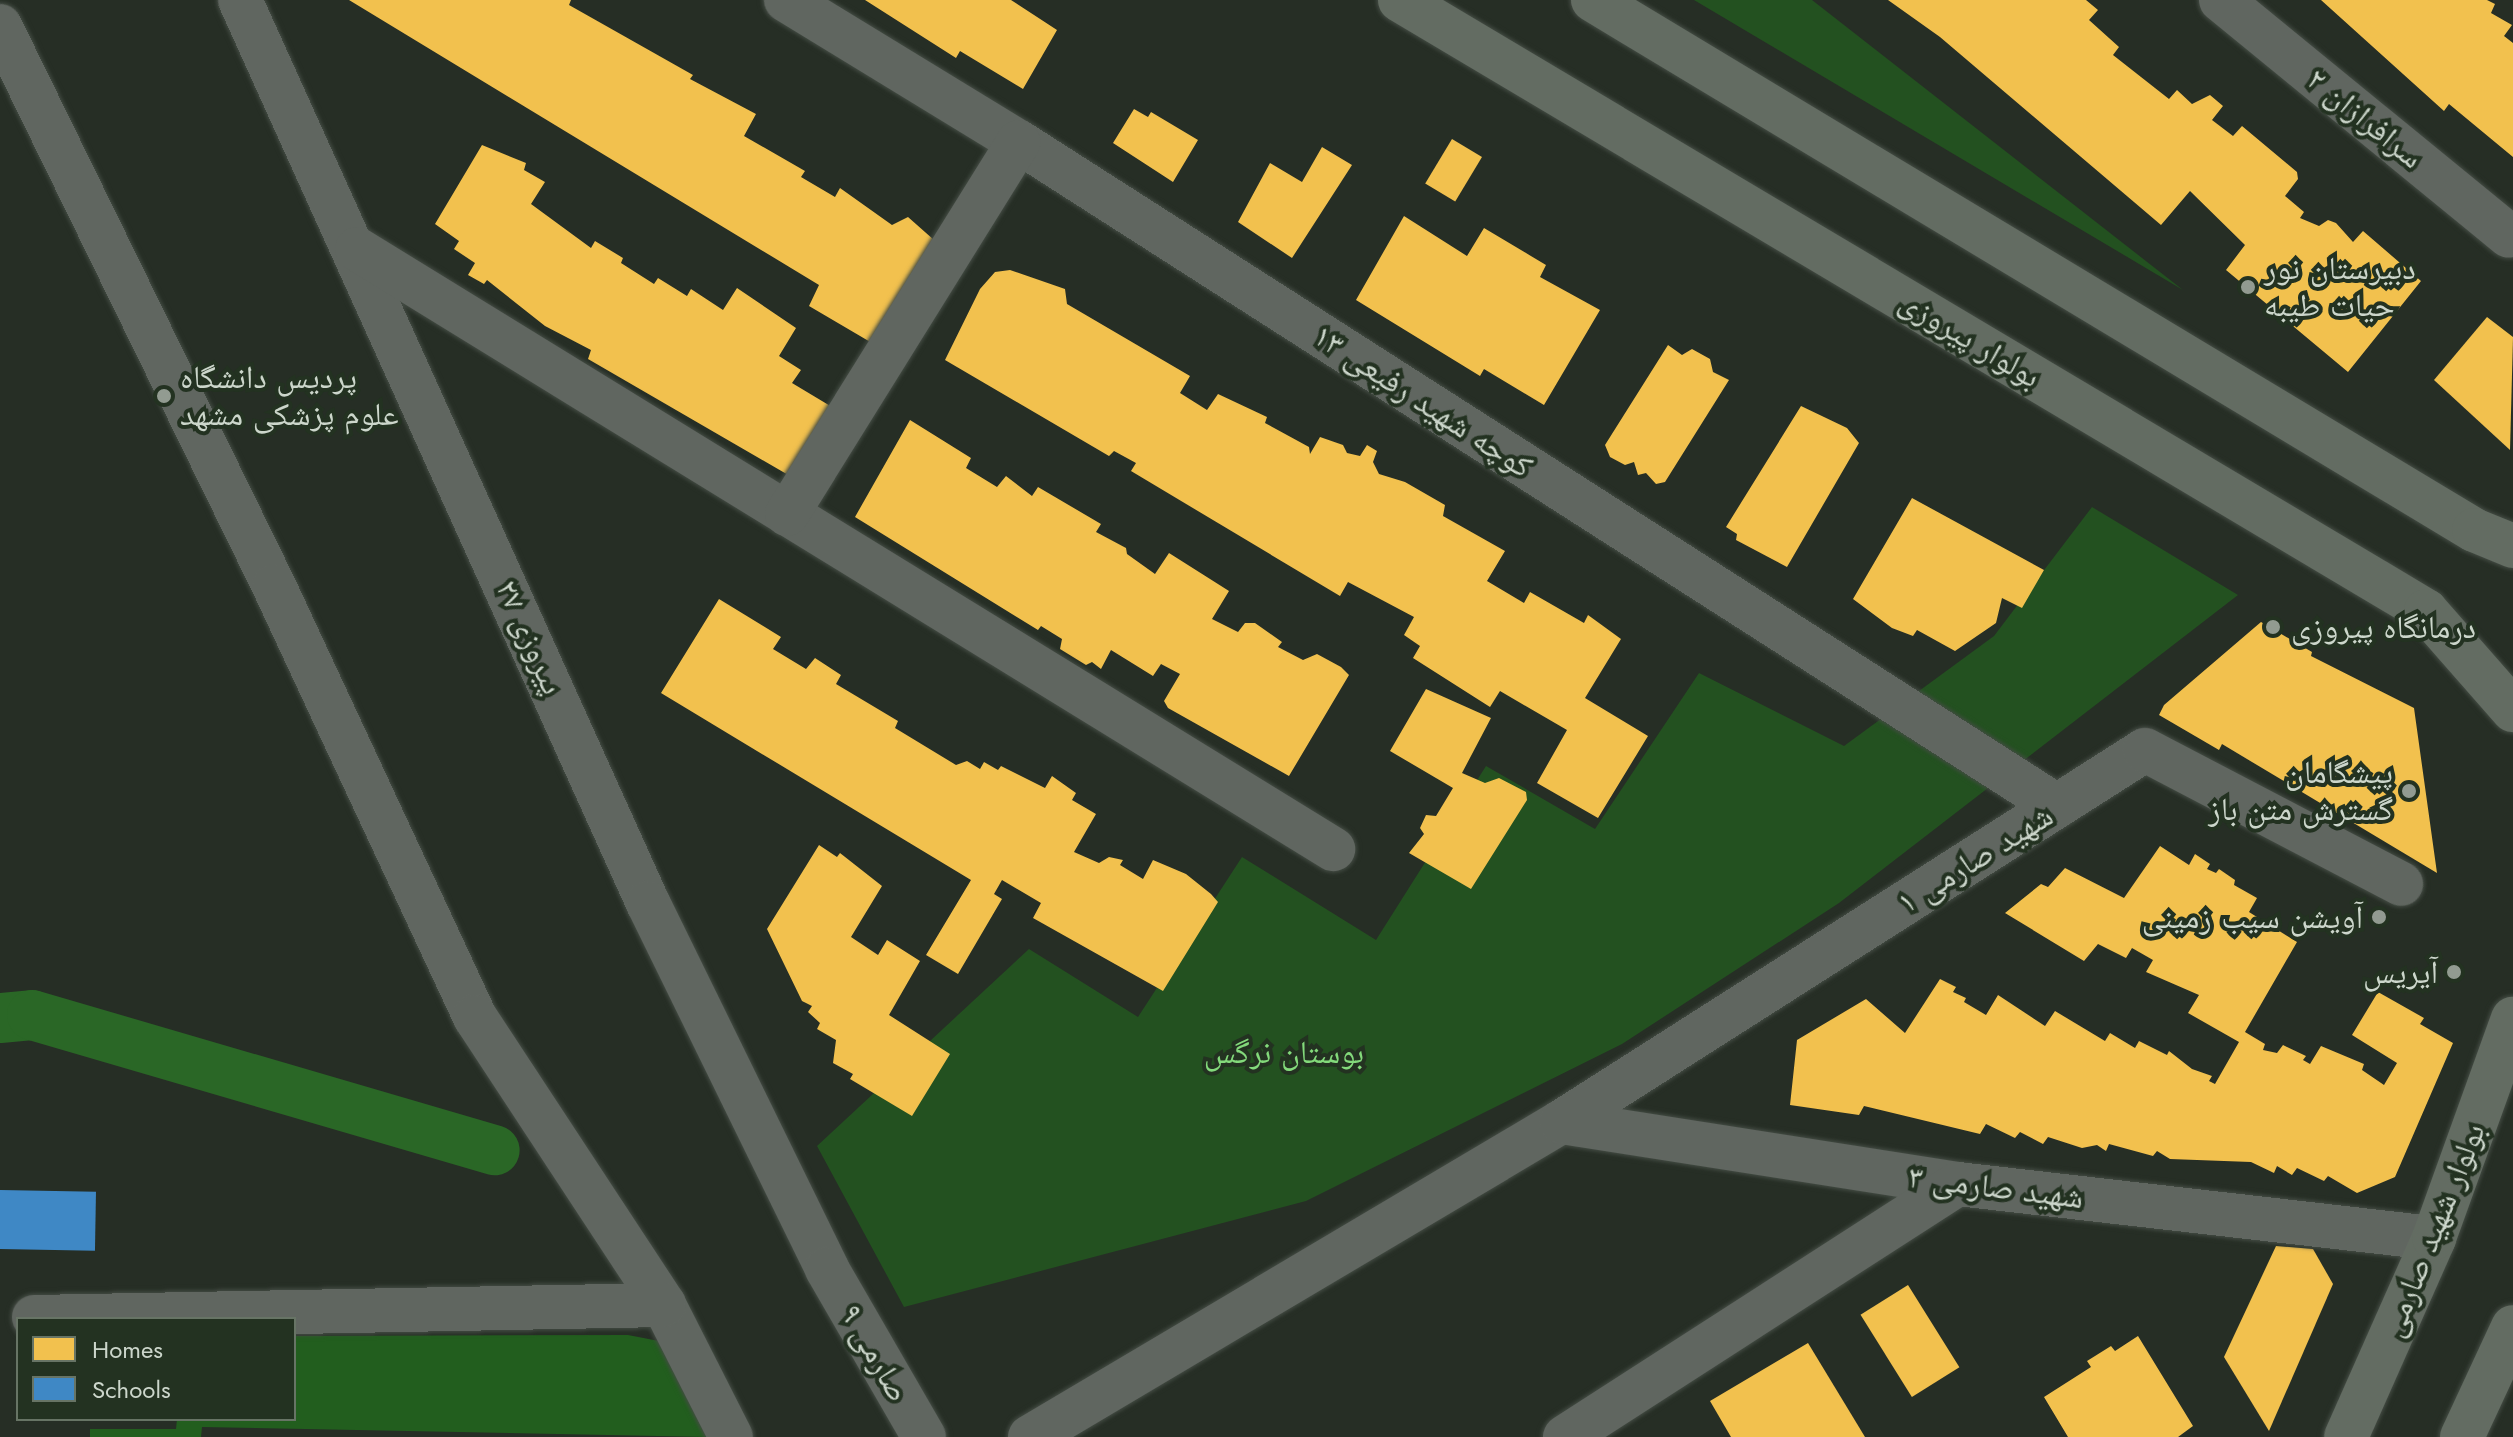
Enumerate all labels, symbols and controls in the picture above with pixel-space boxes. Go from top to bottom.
street label: سرافرازان ۲ [2299,60,2431,176]
place label: دبیرستان نور حیات طیبه [2264,250,2416,325]
marker: دبیرستان نور حیات طیبه [2239,278,2257,296]
street label: بولوار پیروزی [1893,282,2047,396]
street label: کوچه شهید رفیعی ۱۳ [1306,316,1540,486]
place label: پردیس دانشگاه علوم پزشکی مشهد [180,359,399,434]
marker: پردیس دانشگاه علوم پزشکی مشهد [155,387,173,405]
street label: پیروزی ۲۷ [488,574,572,700]
place label: درمانگاه پیروزی [2291,608,2476,646]
marker: درمانگاه پیروزی [2262,616,2284,638]
place label: پیشگامان گسترش متن باز [2208,754,2393,829]
marker: پیشگامان گسترش متن باز [2400,782,2418,800]
street label: شهید صارمی ۱ [1890,796,2060,922]
place label: آویشن سیب زمینی [2142,898,2363,936]
marker: آویشن سیب زمینی [2370,908,2388,926]
place label: آیریس [2363,953,2438,991]
marker: آیریس [2445,963,2463,981]
park label: بوستان نرگس [1204,1033,1364,1071]
street label: بولوار شهید صارمی [2373,1118,2493,1342]
street label: شهید صارمی ۳ [1906,1157,2086,1217]
street label: صارمی ۹ [832,1297,918,1409]
legend [16,1317,296,1421]
text: Homes [92,1332,163,1367]
text: Schools [92,1372,171,1407]

